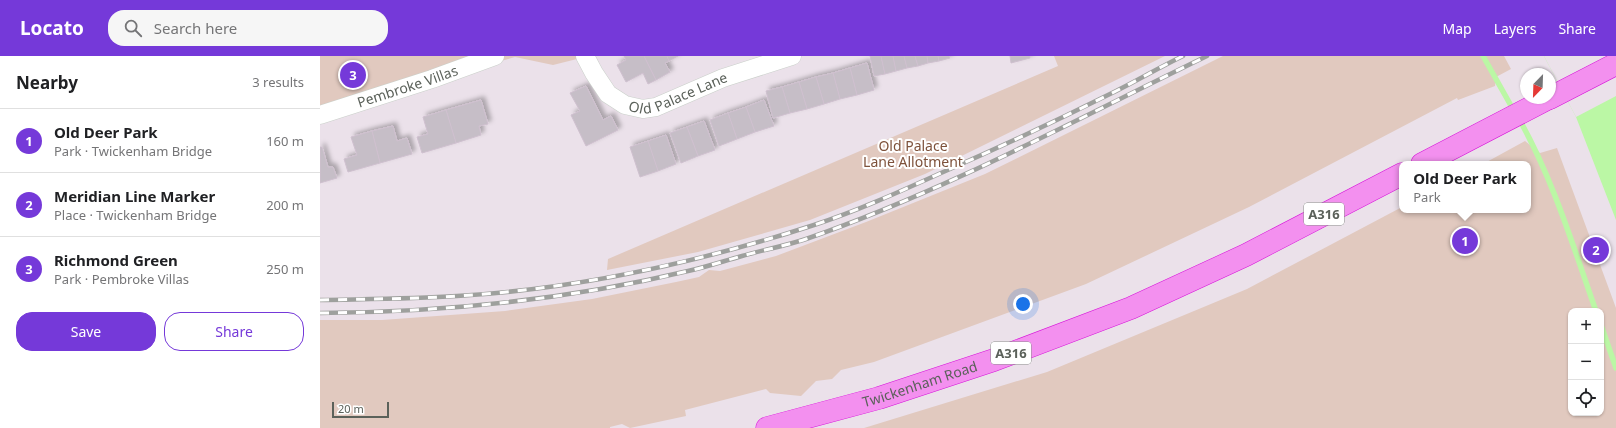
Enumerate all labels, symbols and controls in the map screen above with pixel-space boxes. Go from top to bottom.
search box [108,10,388,46]
text: Locato [20,15,84,41]
icon: search [122,17,144,39]
text: Search here [154,18,237,38]
text: Map [1443,19,1472,38]
text: Layers [1494,19,1536,38]
text: Share [1558,19,1596,38]
pin: 3 [340,60,366,90]
street label: Pembroke Villas [355,60,461,111]
street label: Old Palace Lane [627,67,730,118]
north arrow [1520,68,1556,104]
text: Nearby [16,71,78,94]
text: 3 results [252,73,304,91]
text: Old Deer Park [54,122,158,142]
text: 1 [25,132,33,150]
text: 160 m [266,132,304,150]
park label: Old Palace Lane Allotment [863,136,963,171]
text: Park · Twickenham Bridge [54,142,212,160]
popup [1399,161,1531,213]
text: Old Deer Park [1413,168,1517,188]
text: Meridian Line Marker [54,186,215,206]
text: Park [1413,188,1441,206]
text: 2 [25,196,33,214]
text: 200 m [266,196,304,214]
road number: A316 [1304,203,1344,225]
text: Place · Twickenham Bridge [54,206,217,224]
pin: 1 [1452,226,1478,256]
pin: 2 [1583,235,1609,265]
text: Richmond Green [54,250,178,270]
text: 3 [25,260,33,278]
text: 250 m [266,260,304,278]
text: Park · Pembroke Villas [54,270,189,288]
your location [1013,294,1033,314]
map controls [1568,308,1604,416]
button: + [1568,308,1604,344]
button: Save [16,312,156,351]
button: Share [164,312,304,351]
road number: A316 [991,342,1031,364]
button: − [1568,344,1604,380]
street label: Twickenham Road [860,356,980,411]
button: locate [1568,380,1604,416]
scale bar [332,400,389,419]
text: 20 m [338,401,364,416]

